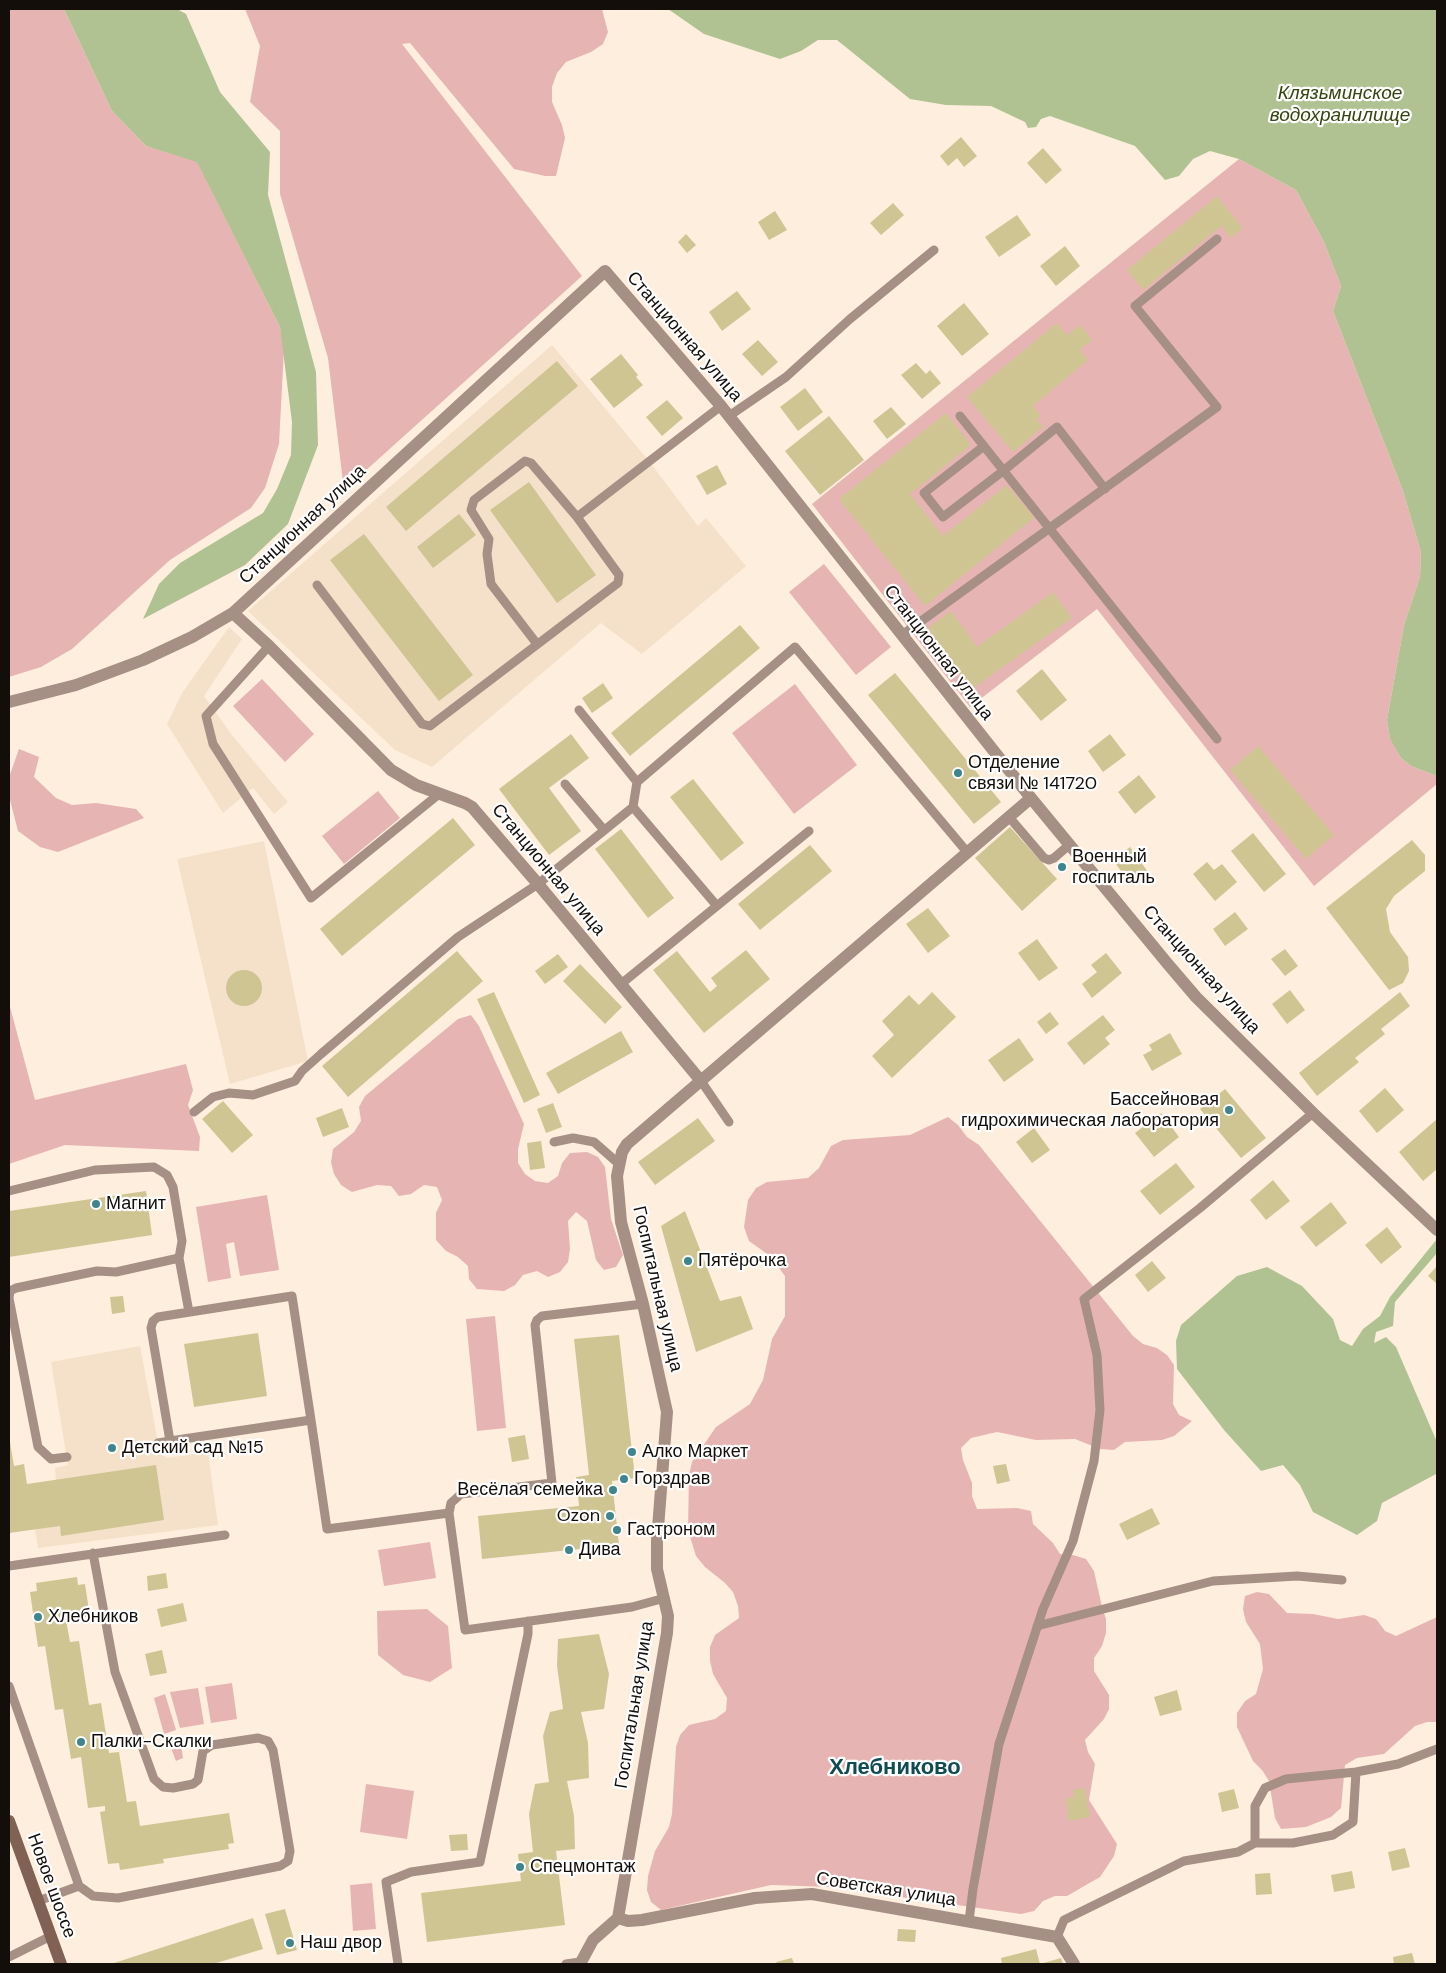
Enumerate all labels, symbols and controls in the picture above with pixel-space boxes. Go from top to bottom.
water label: Клязьминское водохранилище [1270,83,1410,127]
street label: Станционная улица [622,268,746,406]
street label: Станционная улица [235,461,371,589]
street label: Станционная улица [879,581,997,725]
place label: Отделение связи № 141720 [968,752,1097,794]
marker: Отделение связи № 141720 [952,767,964,779]
street label: Станционная улица [487,800,609,940]
place label: Военный госпиталь [1072,846,1155,889]
marker: Военный госпиталь [1056,861,1068,873]
street label: Станционная улица [1138,901,1264,1039]
place label: Бассейновая гидрохимическая лаборатория [961,1089,1219,1132]
marker: Бассейновая гидрохимическая лаборатория [1223,1104,1235,1116]
place label: Магнит [106,1193,166,1215]
marker: Магнит [90,1198,102,1210]
street label: Госпитальная улица [627,1204,687,1374]
place label: Пятёрочка [698,1250,786,1272]
marker: Пятёрочка [682,1255,694,1267]
place label: Детский сад №15 [122,1437,264,1459]
place label: Алко Маркет [642,1441,748,1463]
marker: Детский сад №15 [106,1442,118,1454]
marker: Алко Маркет [626,1446,638,1458]
place label: Горздрав [634,1468,710,1490]
marker: Горздрав [618,1473,630,1485]
place label: Весёлая семейка [457,1479,603,1501]
marker: Весёлая семейка [607,1484,619,1496]
place label: Ozon [557,1505,600,1527]
marker: Ozon [604,1510,616,1522]
place label: Гастроном [627,1519,715,1541]
marker: Гастроном [611,1524,623,1536]
place label: Дива [579,1539,621,1561]
marker: Дива [563,1544,575,1556]
place label: Хлебников [48,1606,138,1628]
marker: Хлебников [32,1611,44,1623]
street label: Госпитальная улица [611,1620,659,1790]
place label: Палки-Скалки [91,1731,212,1753]
marker: Палки-Скалки [75,1736,87,1748]
district label: Хлебниково [829,1755,961,1781]
street label: Новое шоссе [22,1831,80,1941]
place label: Спецмонтаж [530,1856,635,1878]
marker: Спецмонтаж [514,1861,526,1873]
street label: Советская улица [815,1868,957,1912]
place label: Наш двор [300,1932,382,1954]
marker: Наш двор [284,1937,296,1949]

